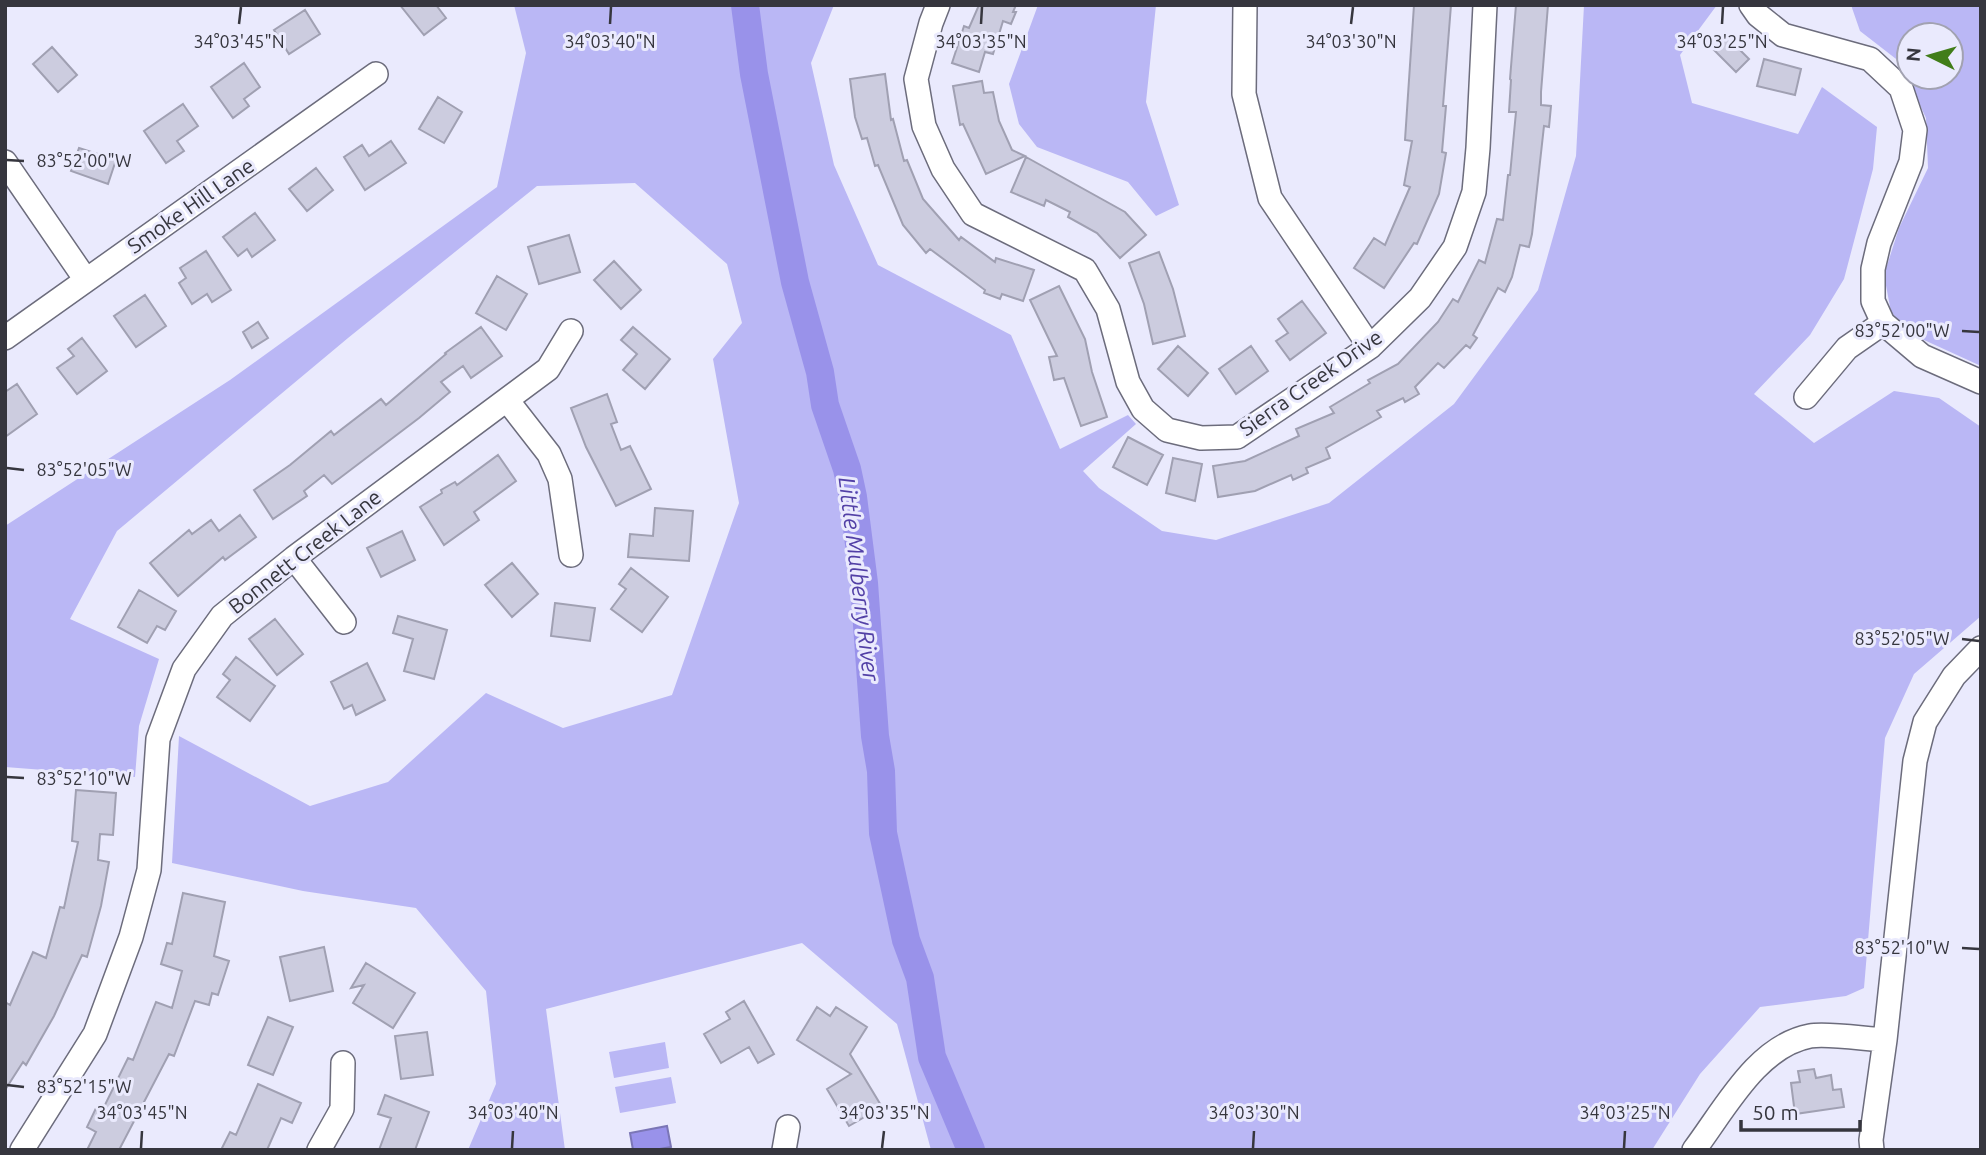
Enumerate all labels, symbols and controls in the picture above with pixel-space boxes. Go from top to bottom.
north arrow [1895,21,1965,91]
text: 34°03'45"N [193,31,285,51]
text: 34°03'40"N [564,31,656,51]
text: 34°03'35"N [935,31,1027,51]
text: 34°03'30"N [1305,31,1397,51]
text: 34°03'25"N [1676,31,1768,51]
text: N [1901,46,1925,63]
text: 83°52'00"W [36,150,132,170]
street label: Smoke Hill Lane [123,153,258,258]
text: 83°52'00"W [1854,320,1950,340]
street label: Sierra Creek Drive [1235,324,1386,440]
text: 83°52'05"W [36,459,132,479]
water label: Little Mulberry River [835,475,885,684]
street label: Bonnett Creek Lane [223,484,385,618]
text: 83°52'05"W [1854,628,1950,648]
text: 83°52'10"W [36,768,132,788]
text: 83°52'10"W [1854,937,1950,957]
text: 83°52'15"W [36,1076,132,1096]
scale bar [1741,1088,1860,1132]
text: 50 m [1752,1100,1799,1124]
text: 34°03'45"N [96,1102,188,1122]
text: 34°03'40"N [467,1102,559,1122]
text: 34°03'35"N [838,1102,930,1122]
text: 34°03'30"N [1208,1102,1300,1122]
text: 34°03'25"N [1579,1102,1671,1122]

